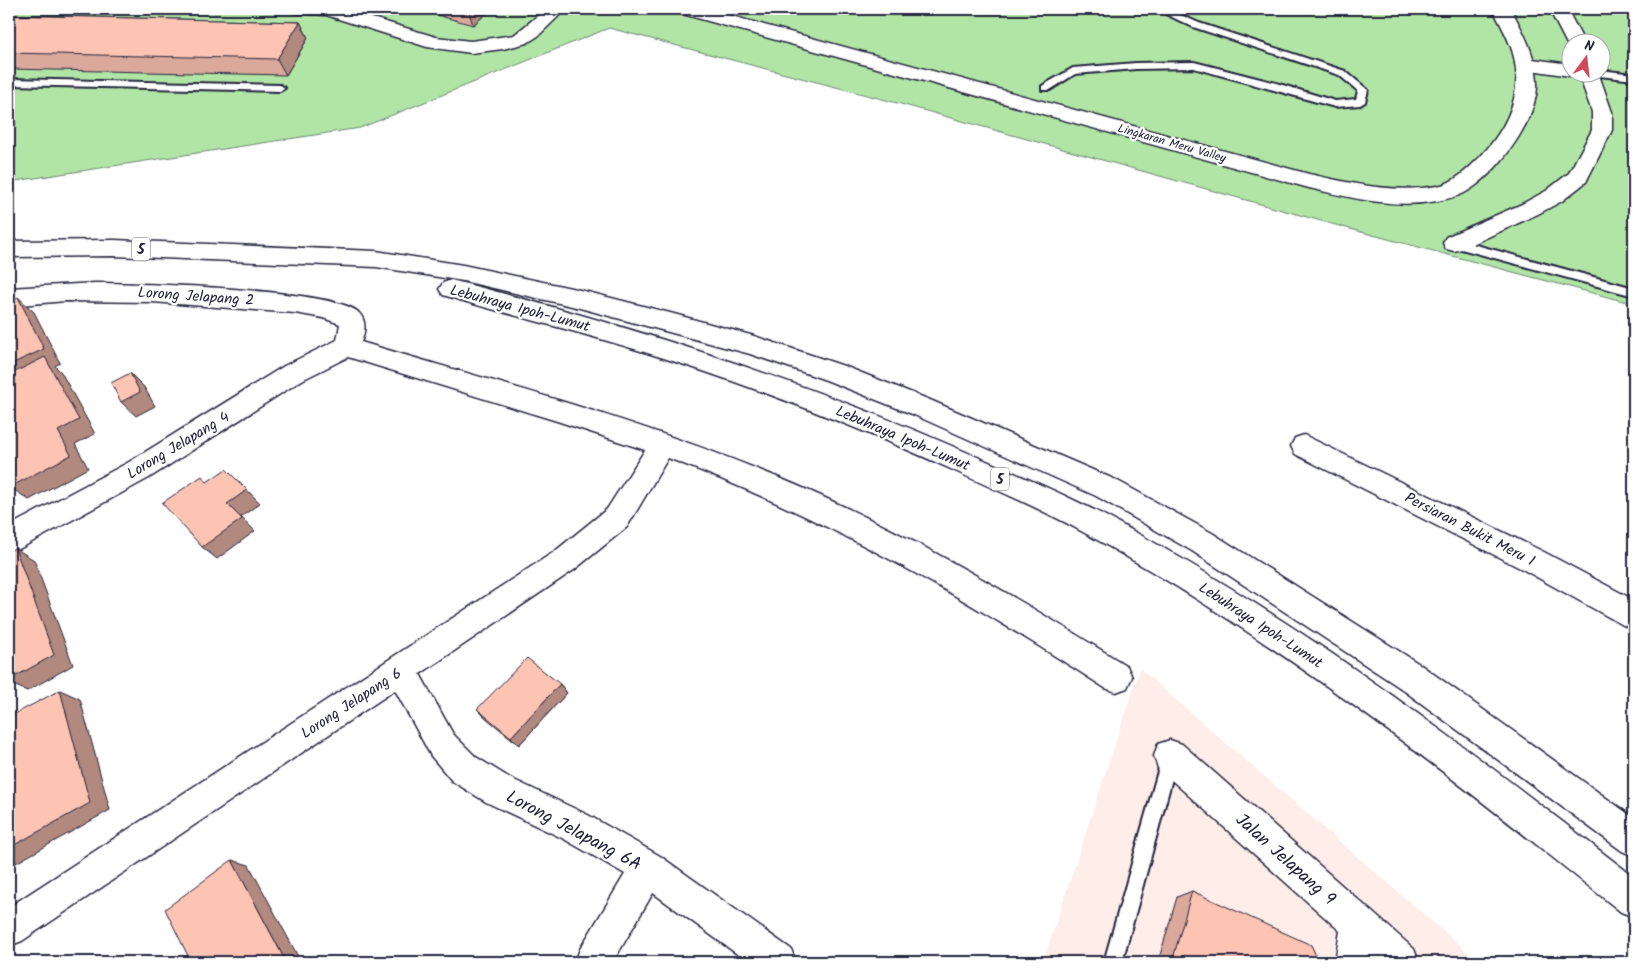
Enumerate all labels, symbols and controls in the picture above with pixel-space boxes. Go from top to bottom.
north arrow [1560,32,1610,82]
text: N [1582,35,1596,58]
street label: Lingkaran Meru Valley [1115,119,1229,168]
road number: 5 [132,238,150,260]
street label: Lebuhraya Ipoh-Lumut [447,279,593,339]
street label: Lorong Jelapang 2 [137,281,255,313]
street label: Lebuhraya Ipoh-Lumut [832,400,974,478]
street label: Lorong Jelapang 4 [123,406,234,486]
road number: 5 [991,468,1009,490]
street label: Persiaran Bukit Meru 1 [1400,487,1539,573]
street label: Lebuhraya Ipoh-Lumut [1194,577,1328,675]
street label: Lorong Jelapang 6 [296,662,407,746]
street label: Lorong Jelapang 6A [500,783,646,879]
street label: Jalan Jelapang 9 [1228,807,1342,914]

